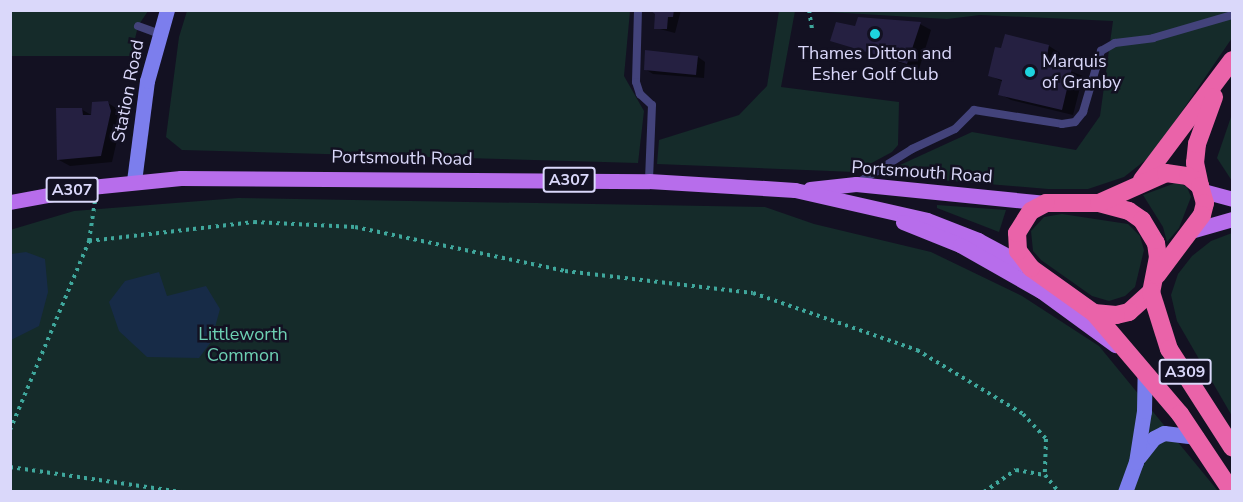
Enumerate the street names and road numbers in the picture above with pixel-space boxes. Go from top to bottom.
street label: Station Road [107,38,149,144]
street label: Portsmouth Road [331,146,473,170]
street label: Portsmouth Road [851,156,993,188]
road number: A307 [542,167,596,193]
road number: A307 [45,177,99,203]
road number: A309 [1158,359,1212,385]

